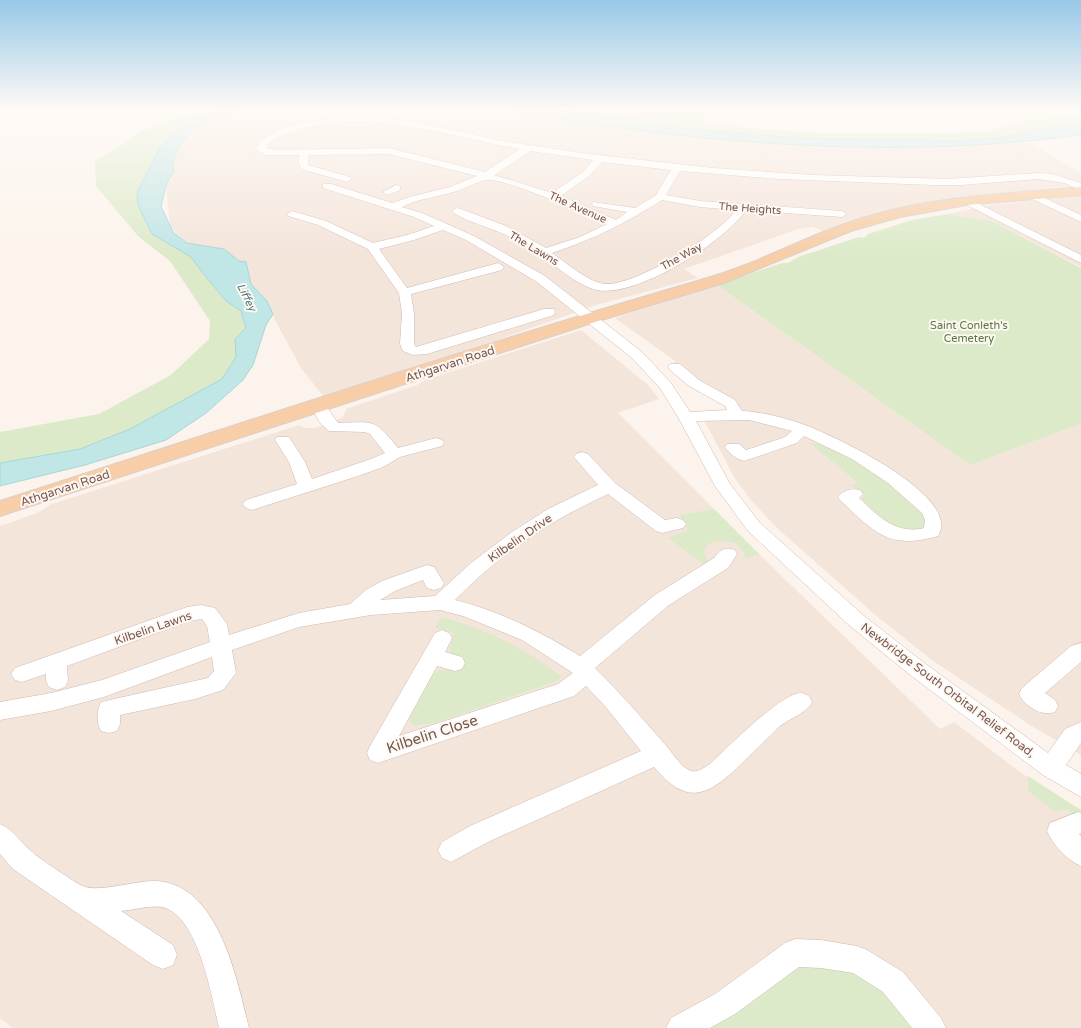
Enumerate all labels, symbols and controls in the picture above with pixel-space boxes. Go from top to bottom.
street label: The Avenue [547,189,609,226]
street label: The Heights [718,200,782,217]
street label: The Lawns [507,229,561,268]
street label: The Way [658,240,704,273]
water label: Liffey [234,281,260,314]
park label: Saint Conleth's Cemetery [930,319,1008,345]
street label: Athgarvan Road [404,343,496,385]
street label: Athgarvan Road [19,467,111,509]
street label: Kilbelin Drive [486,511,555,565]
street label: Kilbelin Lawns [112,608,194,648]
street label: Newbridge South Orbital Relief Road, [858,620,1038,760]
street label: Kilbelin Close [384,711,480,757]

